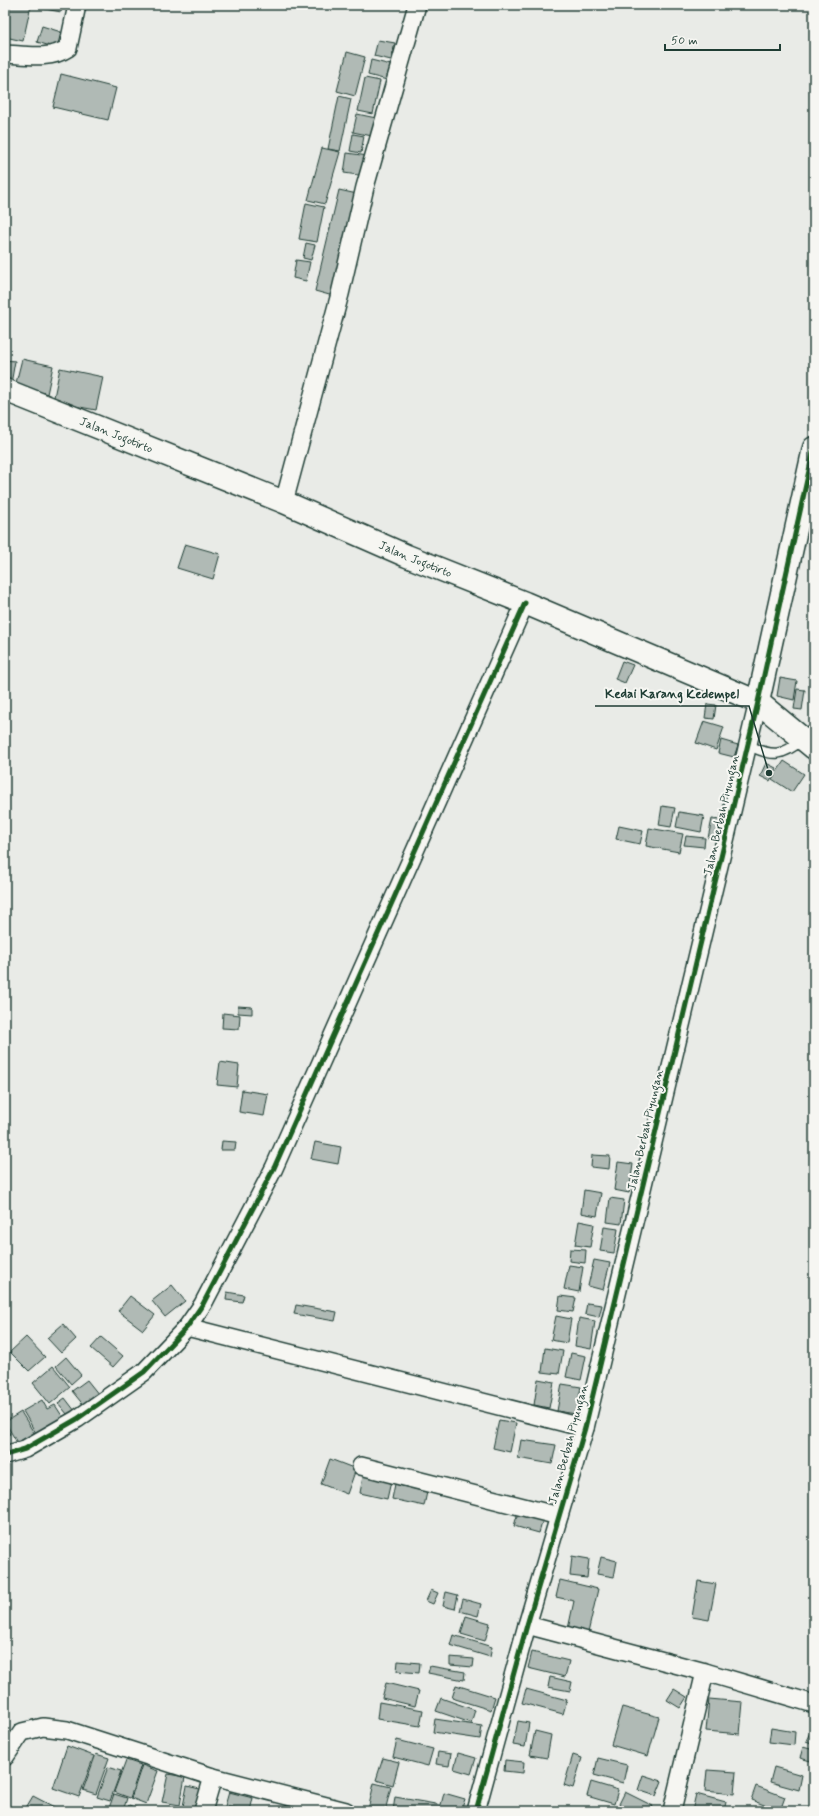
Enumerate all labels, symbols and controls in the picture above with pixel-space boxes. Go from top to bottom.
scale bar [665,26,780,52]
text: 50 m [671,33,698,49]
street label: Jalan Jogotirto [77,414,155,458]
street label: Jalan Jogotirto [376,538,454,582]
callout: Kedai Karang Kedempel [595,681,749,706]
text: Kedai Karang Kedempel [605,686,739,704]
street label: Jalan Berbah Piyungan [700,753,745,878]
street label: Jalan Berbah Piyungan [624,1068,669,1193]
street label: Jalan Berbah Piyungan [545,1382,594,1506]

